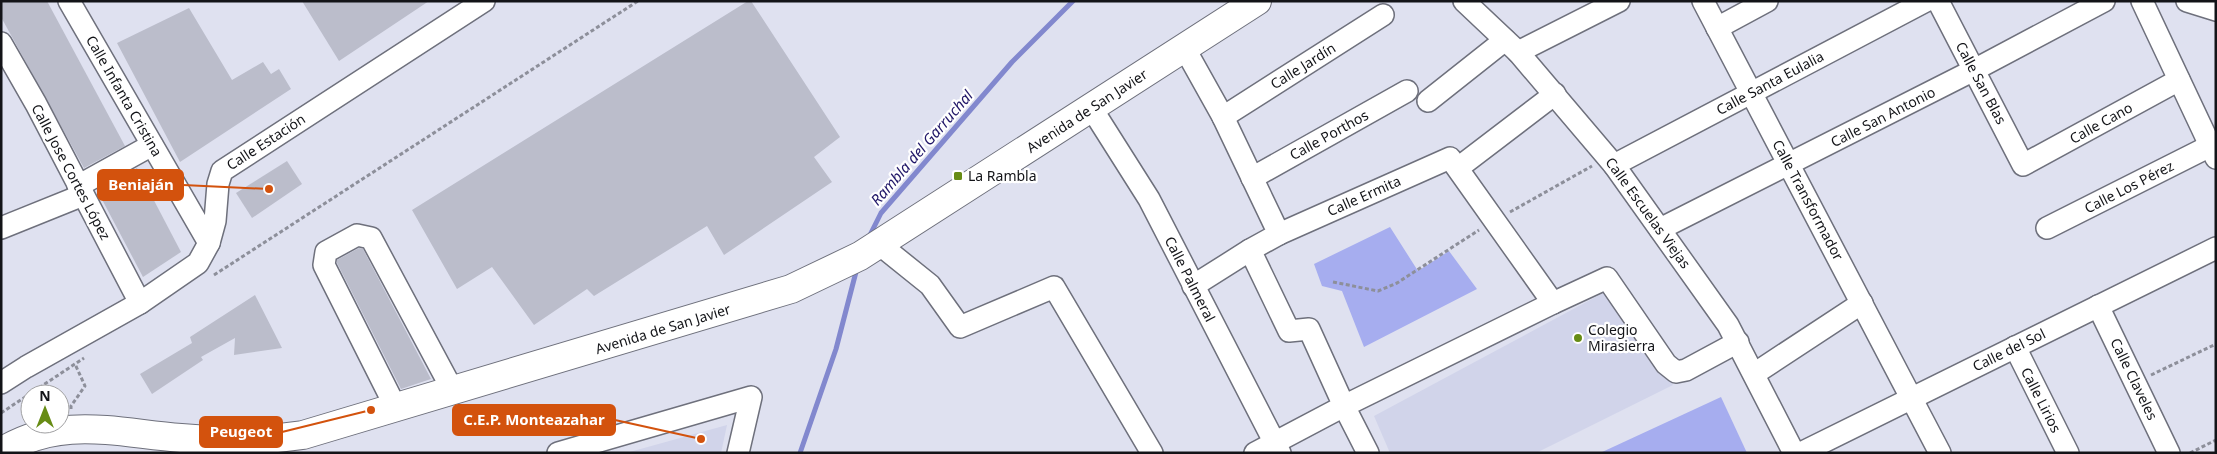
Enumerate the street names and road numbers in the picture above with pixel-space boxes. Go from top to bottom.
street label: Calle Infanta Cristina [82,32,167,160]
street label: Calle Jardín [1267,38,1339,93]
street label: Calle San Blas [1952,38,2011,127]
street label: Calle Santa Eulalia [1713,46,1827,119]
street label: Avenida de San Javier [1023,64,1151,157]
street label: Calle San Antonio [1827,82,1938,151]
street label: Calle Cano [2066,97,2136,148]
street label: Calle Jose Cortes López [28,101,116,243]
street label: Calle Porthos [1286,105,1372,164]
street label: Calle Estación [223,109,309,174]
street label: Calle Transformador [1769,136,1848,264]
street label: Calle Escuelas Viejas [1602,153,1695,272]
street label: Calle Los Pérez [2081,156,2177,217]
street label: Calle Ermita [1324,171,1404,220]
street label: Calle Palmeral [1161,233,1220,325]
street label: Avenida de San Javier [593,299,733,358]
street label: Calle del Sol [1969,324,2048,375]
street label: Calle Claveles [2106,335,2163,423]
street label: Calle Lirios [2017,364,2066,436]

